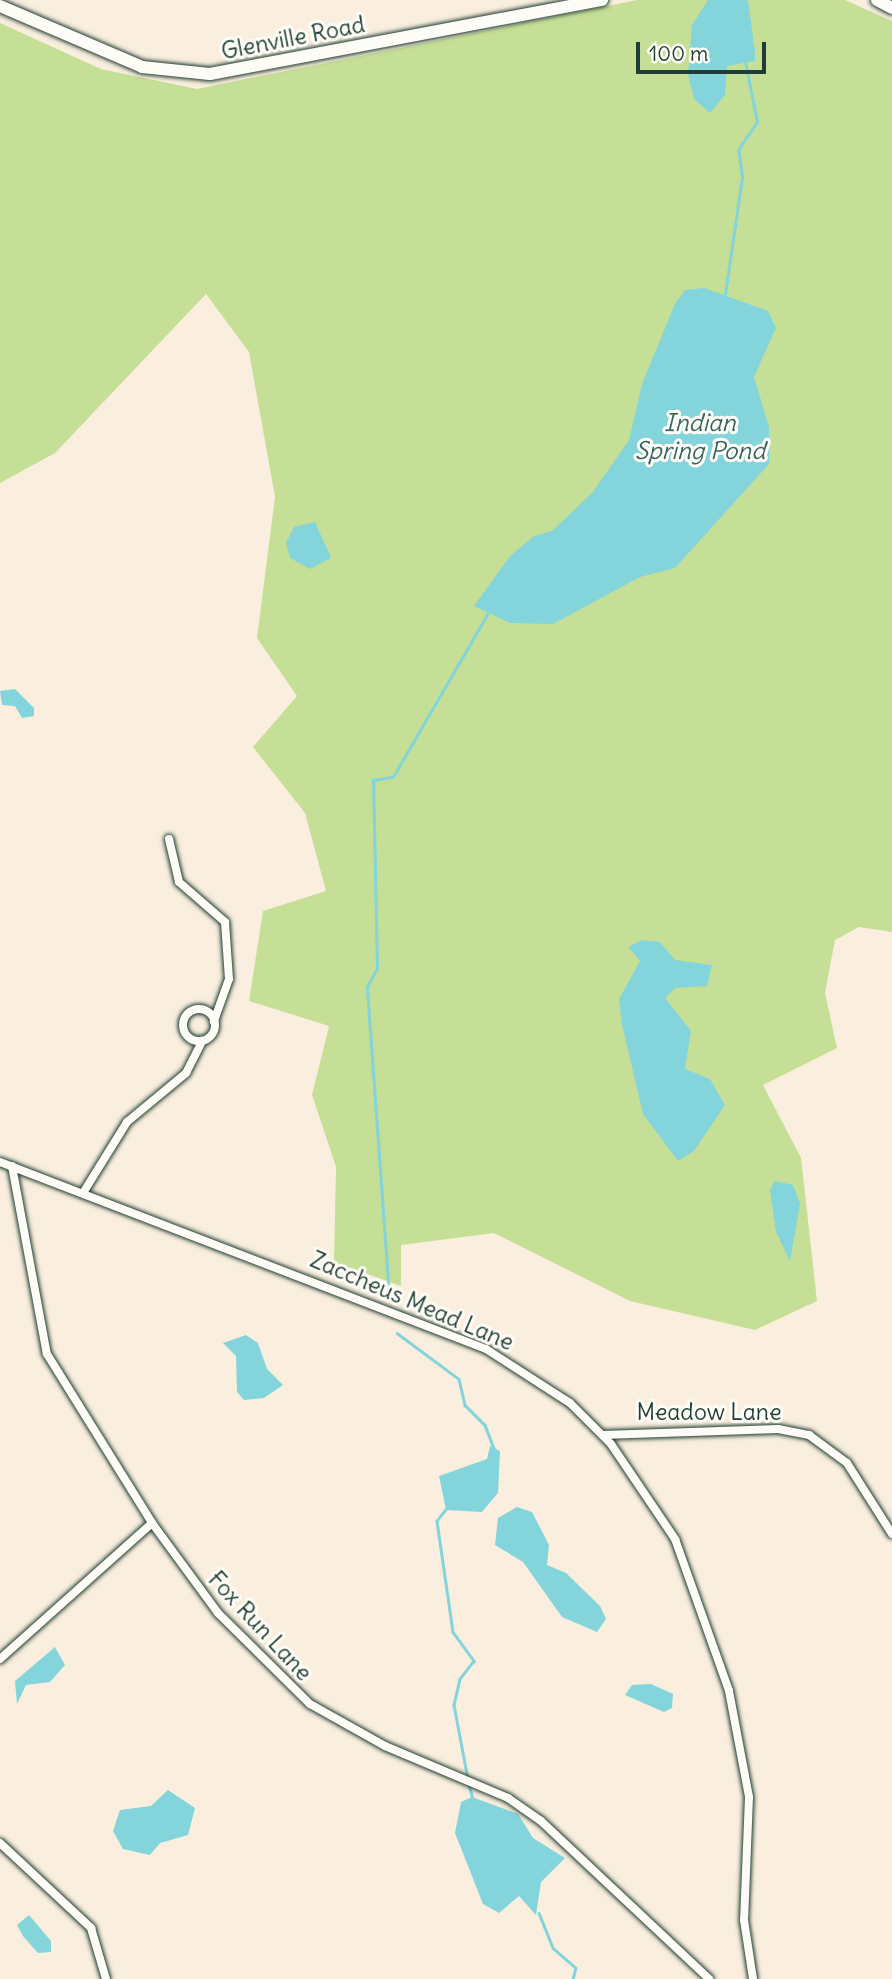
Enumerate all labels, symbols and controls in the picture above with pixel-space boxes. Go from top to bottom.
street label: Glenville Road [219,11,367,65]
scale bar [640,28,770,72]
text: 100 m [649,40,708,67]
water label: Indian Spring Pond [635,409,765,465]
street label: Zaccheus Mead Lane [306,1246,518,1356]
street label: Meadow Lane [636,1398,782,1426]
street label: Fox Run Lane [202,1566,318,1686]

